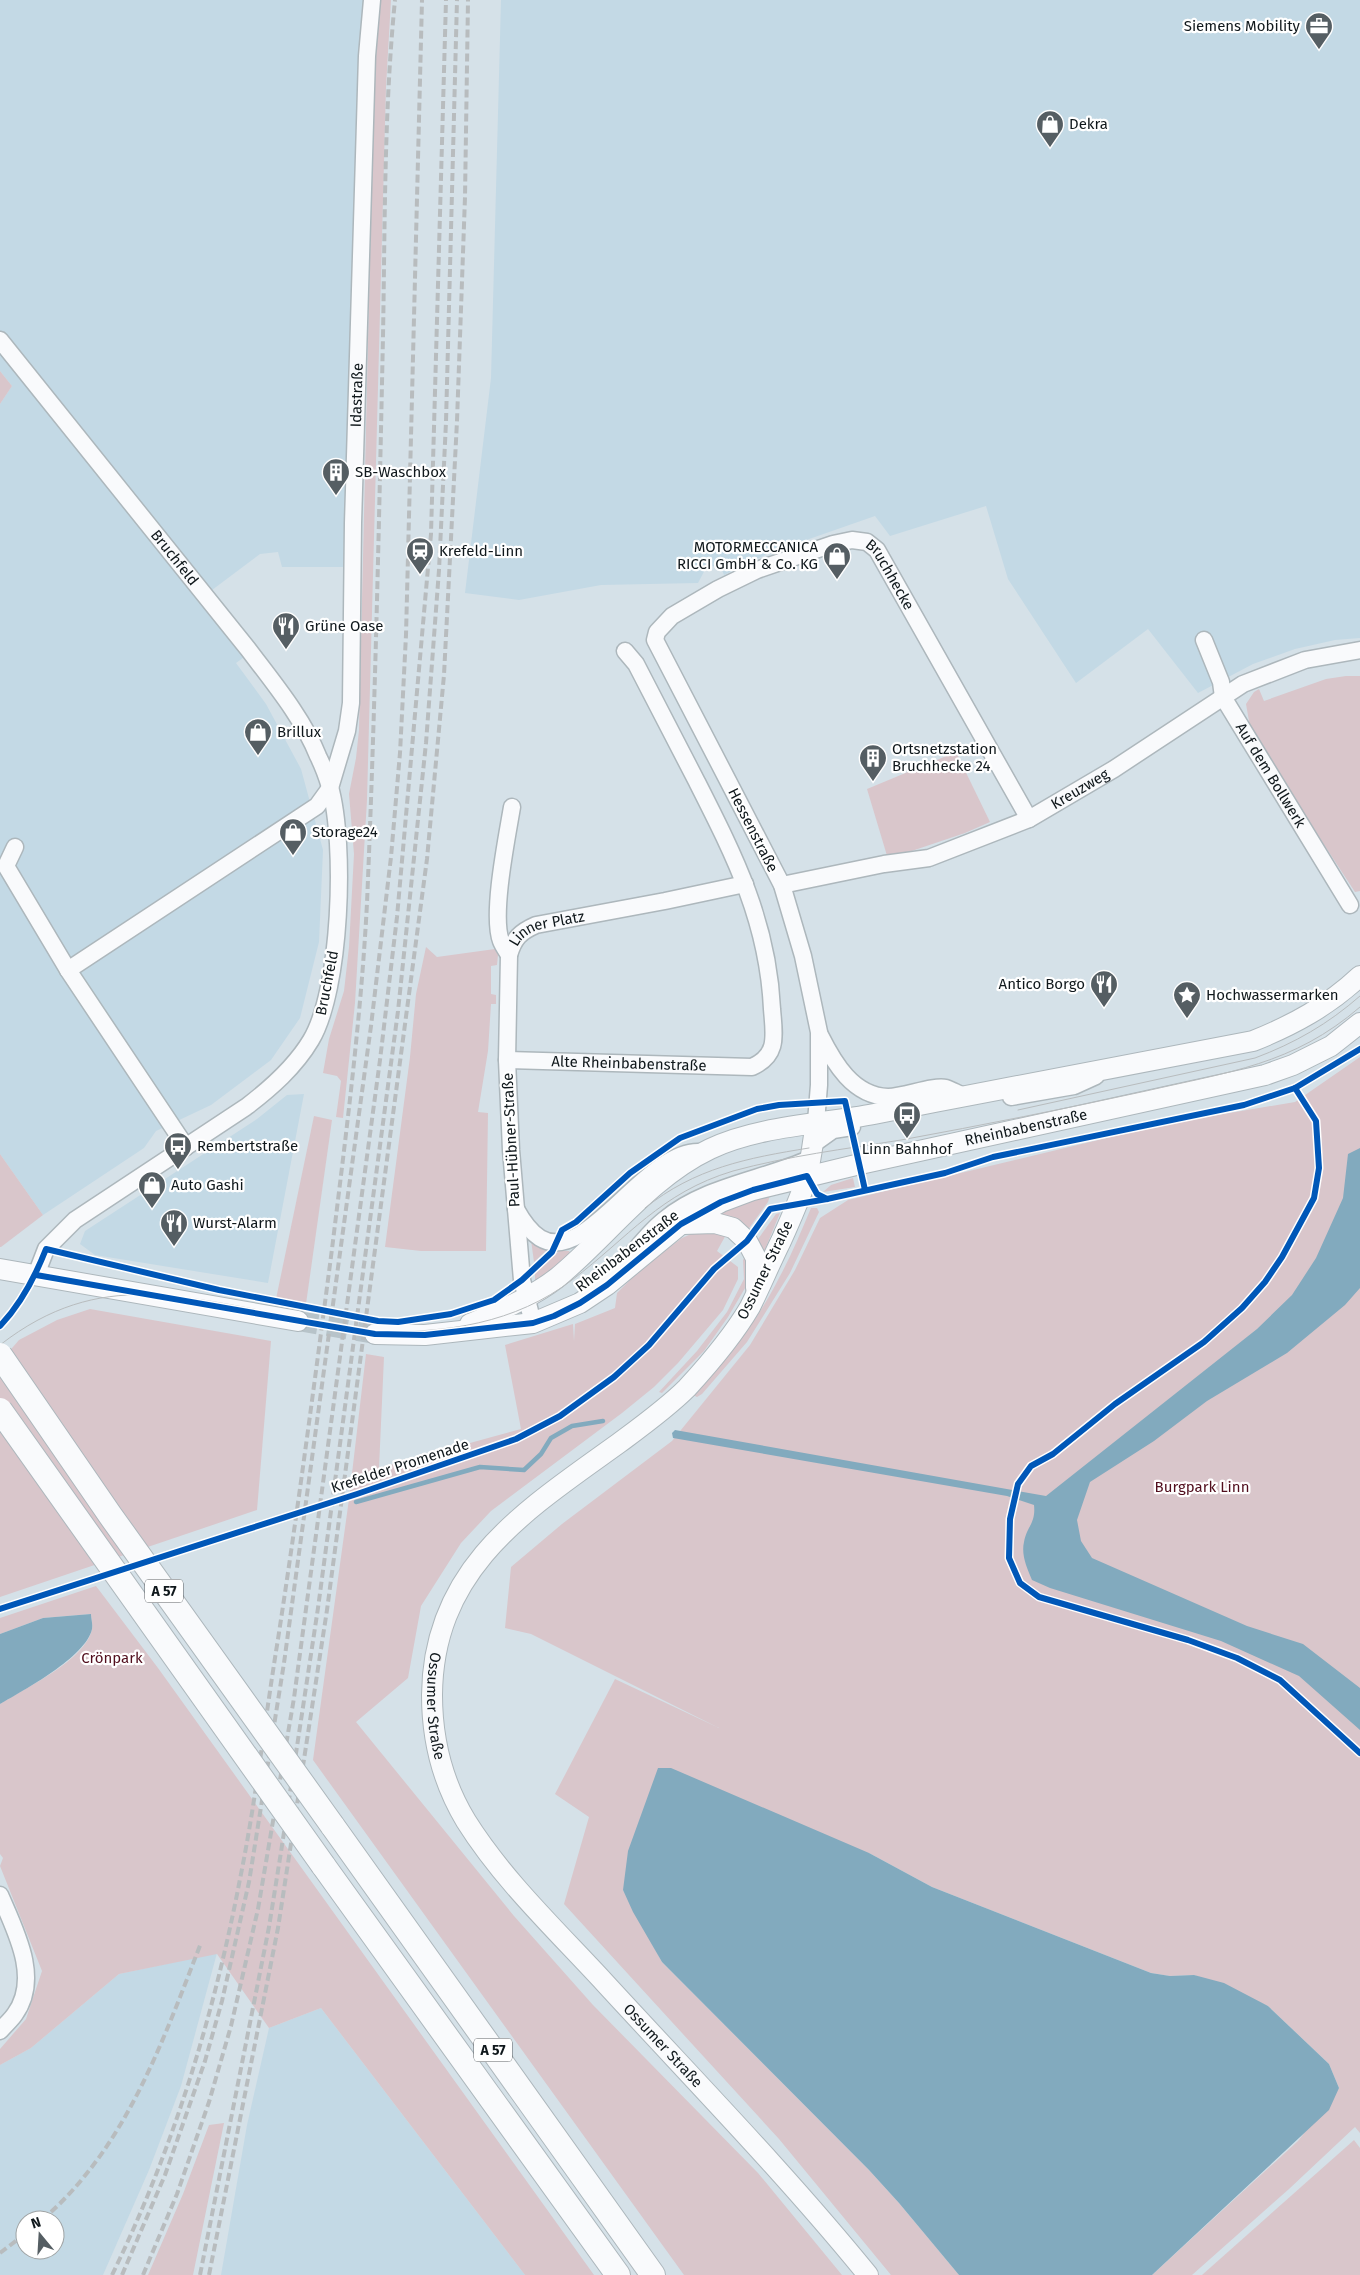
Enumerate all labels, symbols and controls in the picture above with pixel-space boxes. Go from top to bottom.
office icon: Siemens Mobility [1304,11,1334,50]
place label: Siemens Mobility [1184,17,1301,35]
shop icon: Dekra [1035,109,1065,148]
place label: Dekra [1069,115,1108,133]
street label: Idastraße [347,363,367,428]
building icon: SB-Waschbox [321,457,351,496]
place label: SB-Waschbox [355,463,447,481]
street label: Bruchfeld [147,526,202,589]
street label: Bruchhecke [862,535,918,613]
station icon: Krefeld-Linn [405,536,435,575]
place label: MOTORMECCANICA RICCI GmbH & Co. KG [677,538,818,573]
shop icon: MOTORMECCANICA RICCI GmbH & Co. KG [822,541,852,580]
place label: Krefeld-Linn [439,542,523,560]
restaurant icon: Grüne Oase [271,611,301,650]
place label: Grüne Oase [305,617,383,635]
shop icon: Brillux [243,717,273,756]
street label: Auf dem Bollwerk [1232,719,1310,831]
place label: Brillux [277,723,322,741]
place label: Ortsnetzstation Bruchhecke 24 [892,740,997,775]
building icon: Ortsnetzstation Bruchhecke 24 [858,743,888,782]
street label: Kreuzweg [1048,765,1112,813]
street label: Hessenstraße [724,785,782,875]
shop icon: Storage24 [278,817,308,856]
place label: Storage24 [312,823,378,841]
street label: Linner Platz [505,907,586,949]
street label: Bruchfeld [312,949,342,1017]
restaurant icon: Antico Borgo [1089,969,1119,1008]
place label: Antico Borgo [999,975,1085,993]
place icon: Hochwassermarken [1172,980,1202,1019]
place label: Hochwassermarken [1206,986,1339,1004]
street label: Alte Rheinbabenstraße [551,1052,707,1075]
street label: Paul-Hübner-Straße [498,1072,524,1208]
bus stop icon: Linn Bahnhof [892,1100,922,1139]
street label: Rheinbabenstraße [963,1105,1089,1150]
bus stop icon: Rembertstraße [163,1131,193,1170]
place label: Rembertstraße [197,1137,298,1155]
place label: Linn Bahnhof [862,1140,953,1158]
shop icon: Auto Gashi [137,1170,167,1209]
place label: Auto Gashi [171,1176,244,1194]
street label: Rheinbabenstraße [572,1206,682,1296]
restaurant icon: Wurst-Alarm [159,1208,189,1247]
place label: Wurst-Alarm [193,1214,277,1232]
street label: Ossumer Straße [733,1218,797,1322]
street label: Krefelder Promenade [329,1435,471,1497]
park label: Burgpark Linn [1155,1478,1249,1496]
road number: A 57 [145,1580,183,1602]
park label: Crönpark [81,1649,143,1667]
street label: Ossumer Straße [423,1651,449,1762]
street label: Ossumer Straße [620,2000,706,2091]
road number: A 57 [474,2038,512,2062]
north arrow [15,2210,65,2260]
text: N [29,2214,43,2233]

